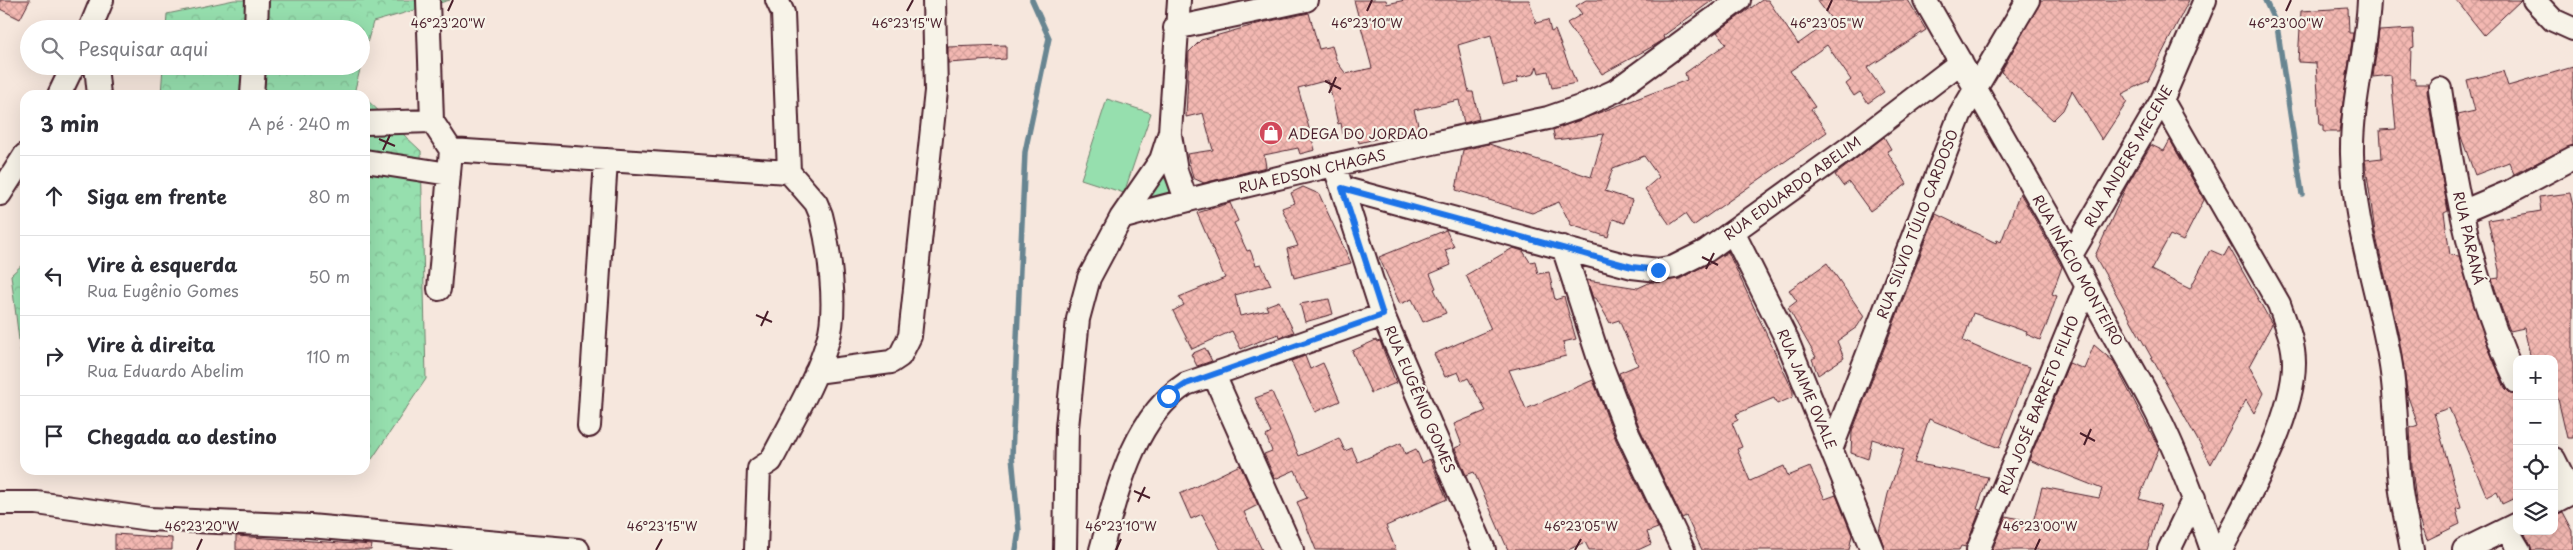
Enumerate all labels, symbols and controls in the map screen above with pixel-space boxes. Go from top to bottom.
text: 46°23'20"W [411,14,486,32]
text: 46°23'15"W [872,14,943,32]
text: 46°23'10"W [1331,14,1403,32]
text: 46°23'05"W [1790,14,1864,32]
text: 46°23'00"W [2249,14,2324,32]
search box [20,20,370,75]
icon: search [38,34,66,62]
text: Pesquisar aqui [78,34,208,62]
street label: RUA ANDERS MECENE [2079,81,2177,231]
text: 3 min [40,107,99,139]
text: A pé · 240 m [248,111,350,135]
shop icon: ADEGA DO JORDAO [1258,120,1284,146]
place label: ADEGA DO JORDAO [1288,123,1428,144]
street label: RUA SILVIO TÚLIO CARDOSO [1871,126,1963,322]
street label: RUA EDUARDO ABELIM [1719,131,1865,245]
street label: RUA EDSON CHAGAS [1236,144,1388,198]
icon: ahead [40,182,68,210]
text: Siga em frente [87,182,227,210]
text: 80 m [308,184,350,208]
street label: RUA PARANÁ [2448,189,2490,287]
street label: RUA INÁCIO MONTEIRO [2028,191,2128,349]
text: Vire à esquerda [87,250,238,278]
route end [1647,259,1670,282]
icon: left [40,262,68,290]
text: 50 m [309,264,350,288]
text: Rua Eugênio Gomes [87,278,239,302]
street label: RUA JOSÉ BARRETO FILHO [1992,312,2084,498]
street label: RUA EUGÊNIO GOMES [1379,322,1461,476]
street label: RUA JAIME OVALE [1772,325,1842,453]
text: Vire à direita [87,330,215,358]
icon: right [40,342,68,370]
text: 110 m [307,344,350,368]
map controls [2513,355,2558,535]
button: + [2513,355,2558,400]
text: Rua Eduardo Abelim [87,358,244,382]
route start [1157,385,1180,408]
button: − [2513,400,2558,445]
icon: arrive [40,422,68,450]
text: Chegada ao destino [87,422,277,450]
button: locate [2513,445,2558,490]
button: layers [2513,490,2558,535]
text: 46°23'20"W [165,517,240,535]
text: 46°23'15"W [627,517,698,535]
text: 46°23'10"W [1085,517,1157,535]
text: 46°23'05"W [1544,517,1618,535]
text: 46°23'00"W [2003,517,2078,535]

